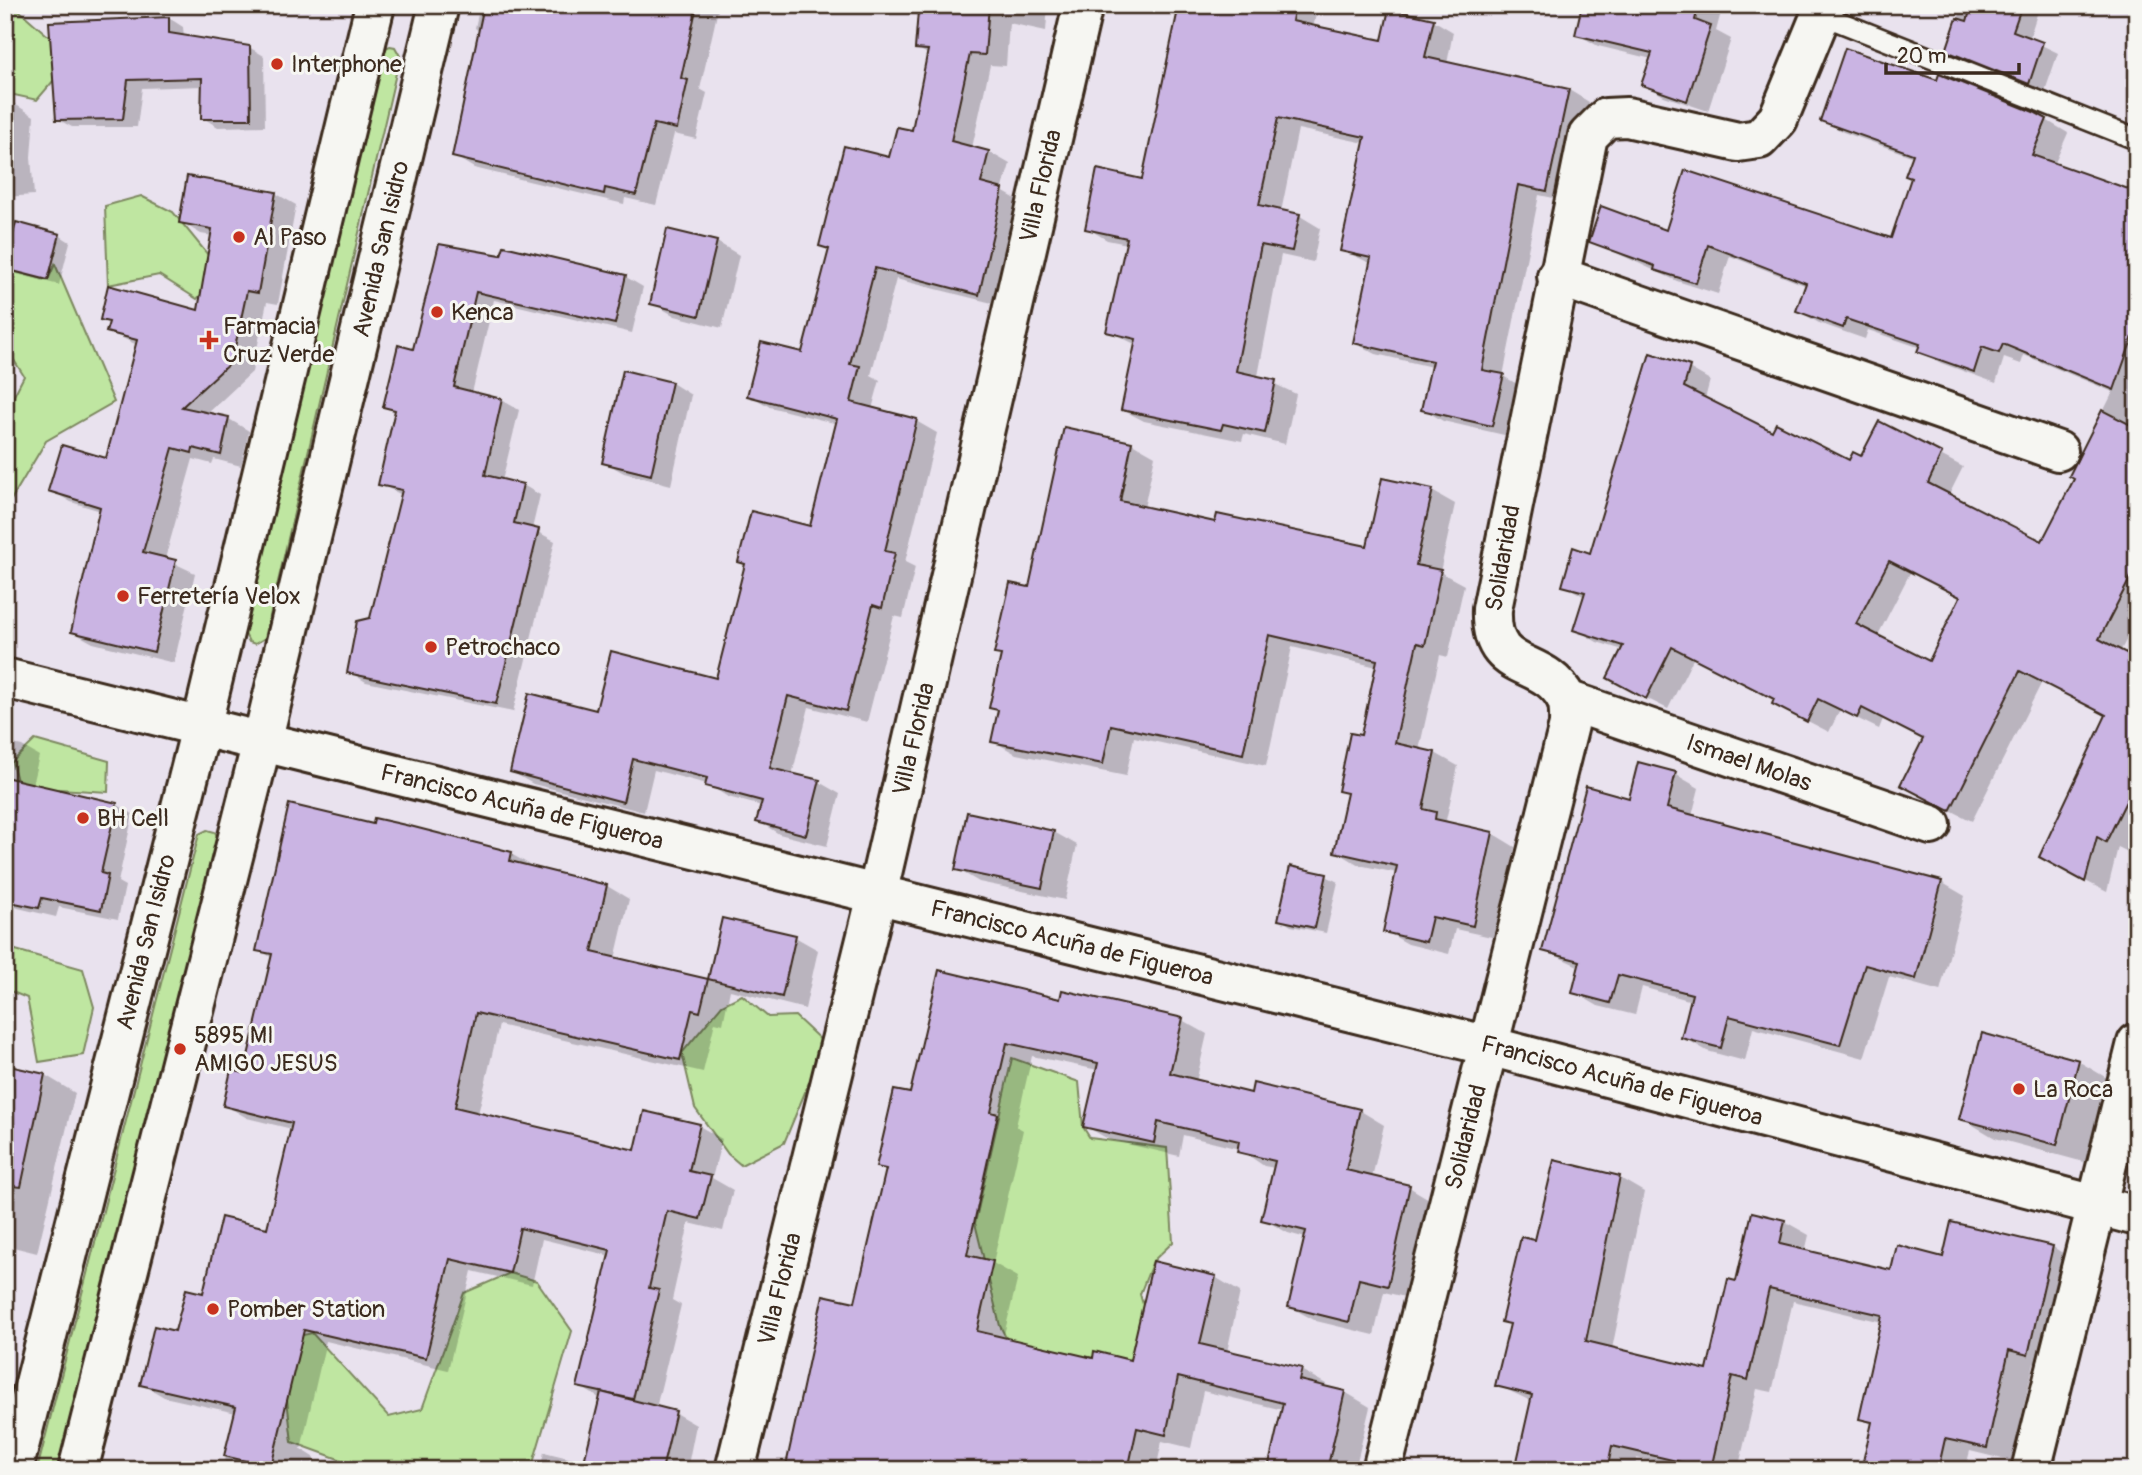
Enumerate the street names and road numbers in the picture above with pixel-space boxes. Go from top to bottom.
street label: Villa Florida [1014,127,1068,245]
street label: Avenida San Isidro [347,158,415,340]
street label: Solidaridad [1479,503,1527,613]
street label: Villa Florida [887,680,941,798]
street label: Ismael Molas [1683,728,1816,798]
street label: Francisco Acuña de Figueroa [378,758,666,856]
street label: Avenida San Isidro [110,851,182,1033]
street label: Francisco Acuña de Figueroa [928,894,1216,992]
street label: Francisco Acuña de Figueroa [1478,1029,1766,1133]
street label: Solidaridad [1439,1081,1493,1193]
street label: Villa Florida [752,1230,808,1348]

